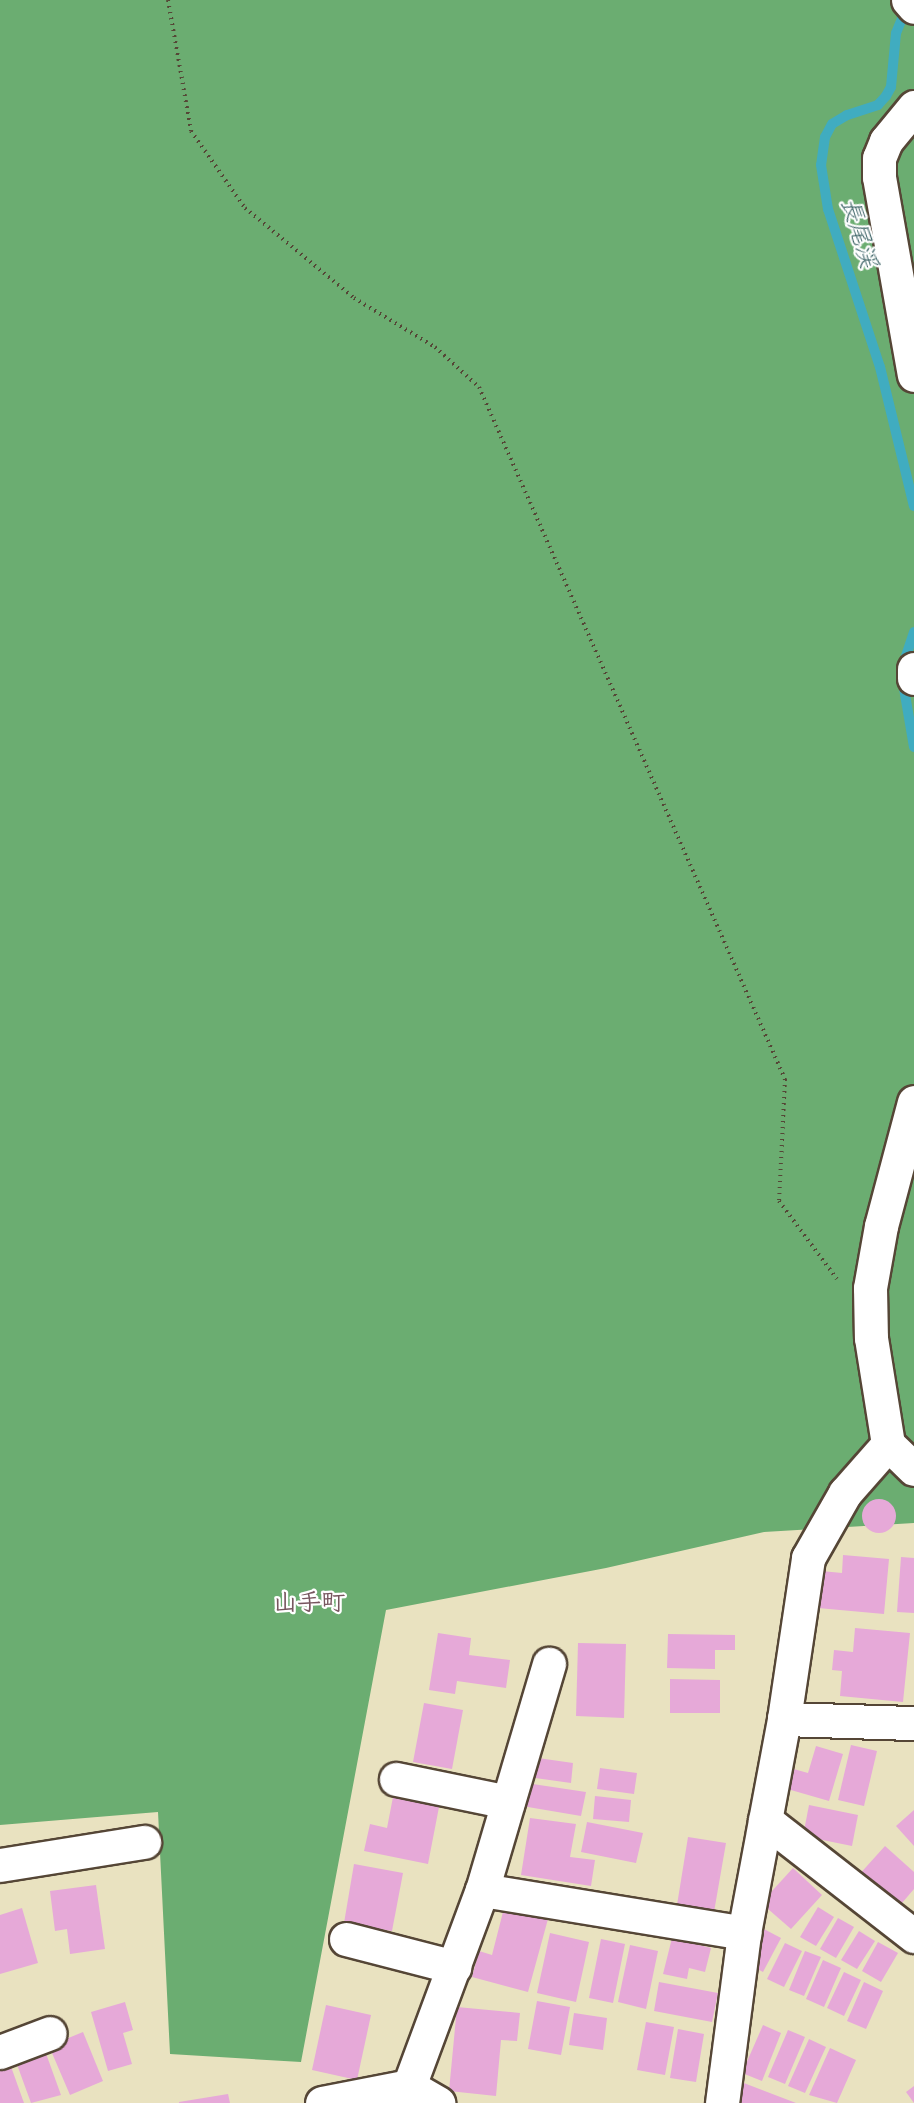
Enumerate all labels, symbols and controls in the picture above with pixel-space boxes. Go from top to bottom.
water label: 長尾渓 [835,194,883,272]
district label: 山手町 [273,1589,345,1617]

